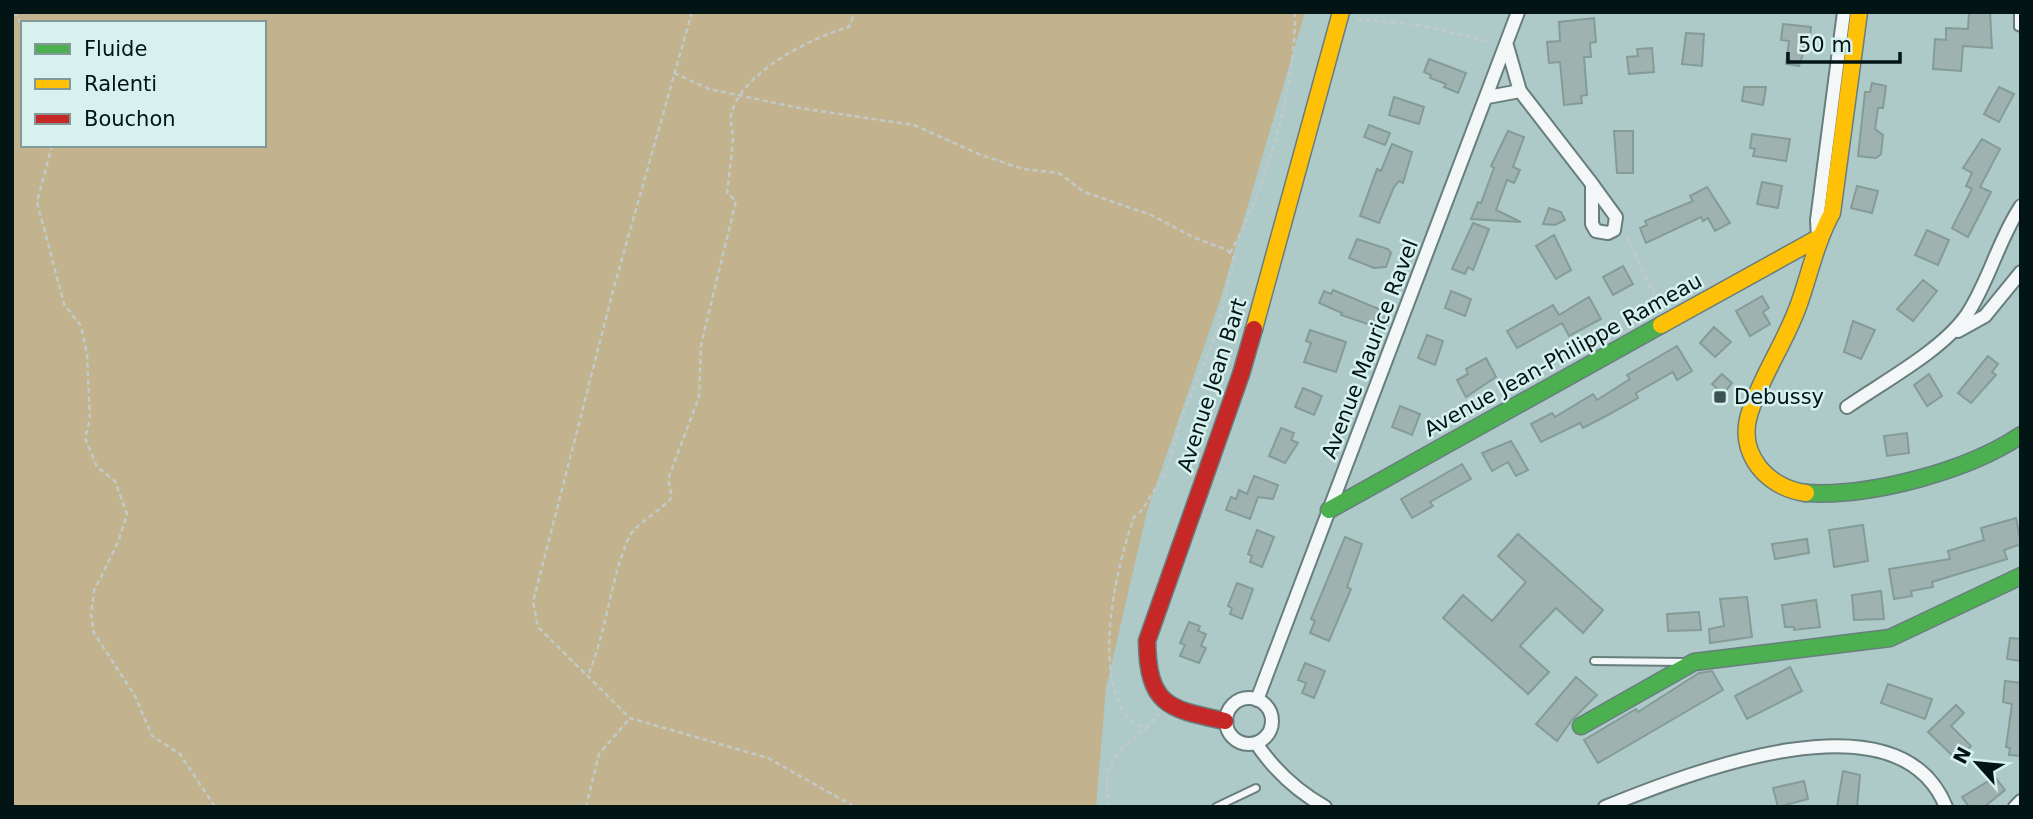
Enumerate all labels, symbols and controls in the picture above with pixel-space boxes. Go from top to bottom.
legend [21,21,266,147]
scale bar [1788,21,1900,65]
text: 50 m [1798,33,1852,57]
text: Fluide [84,37,147,61]
text: Ralenti [84,72,157,96]
text: Bouchon [84,107,176,131]
street label: Avenue Maurice Ravel [1317,236,1423,462]
street label: Avenue Jean-Philippe Rameau [1420,268,1706,442]
street label: Avenue Jean Bart [1173,295,1251,475]
place label: Debussy [1734,385,1824,409]
marker: Debussy [1712,389,1728,405]
north arrow [1942,728,2012,798]
text: N [1948,743,1975,767]

